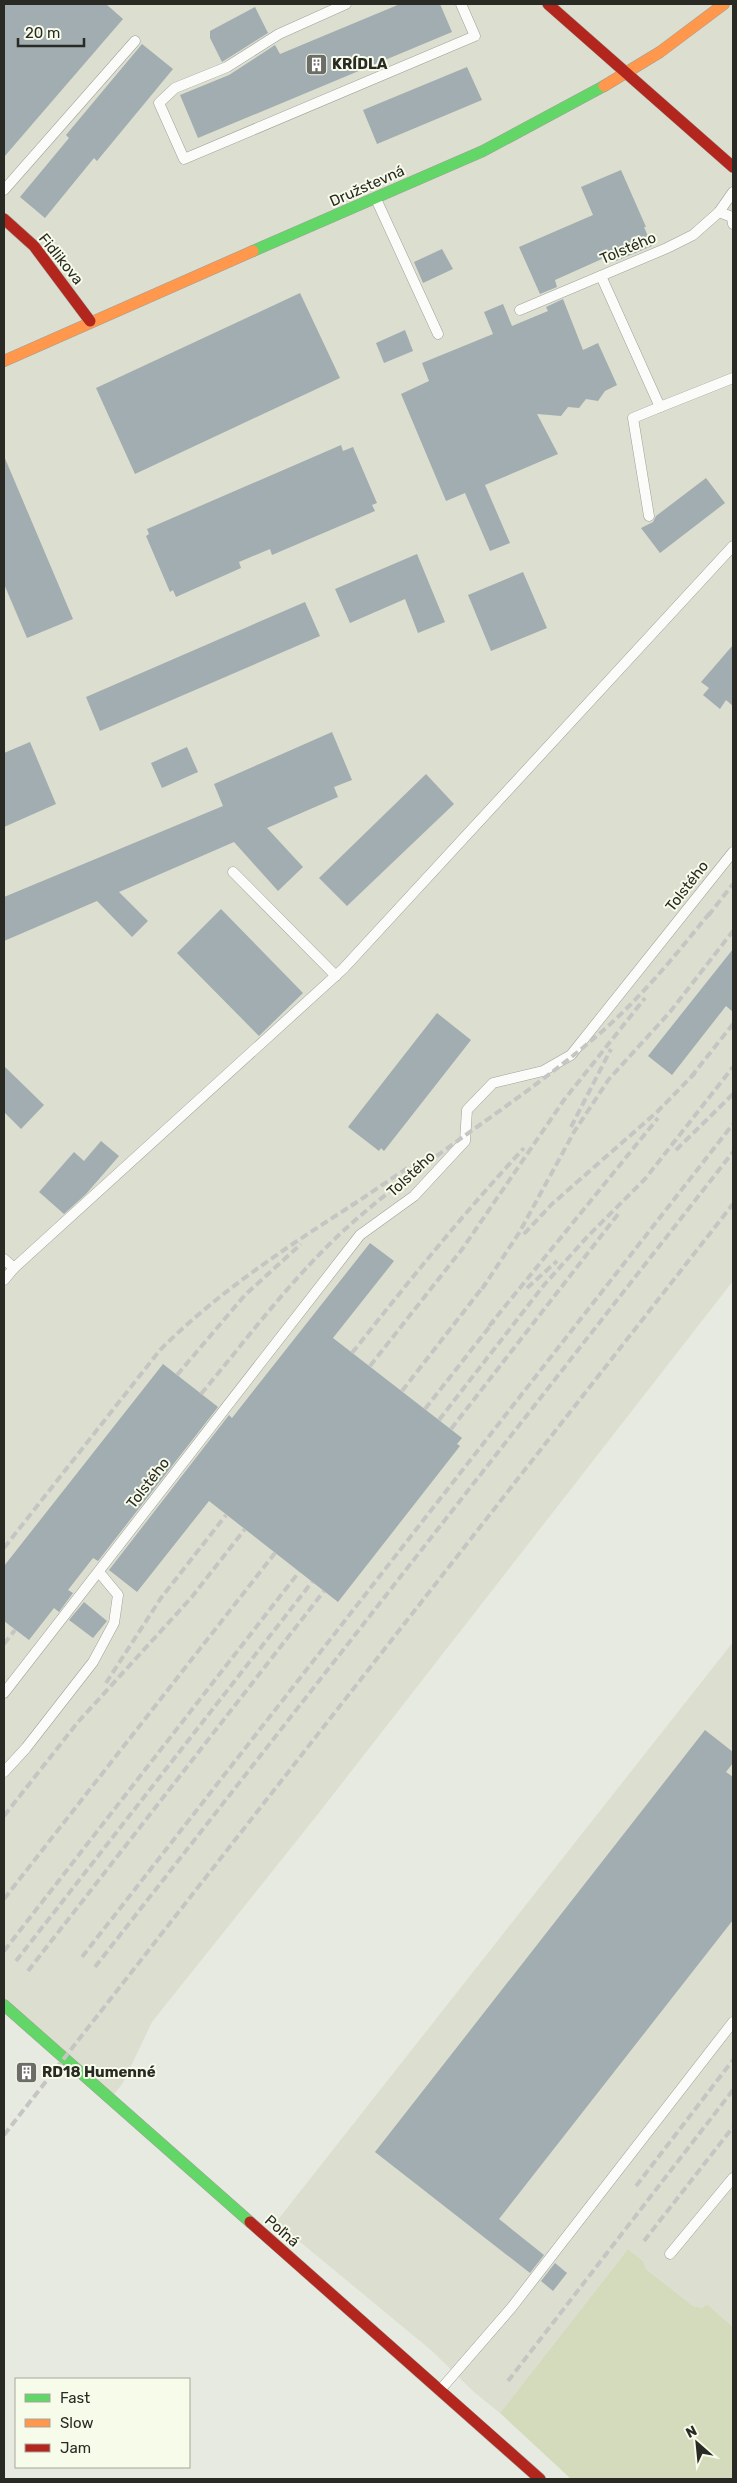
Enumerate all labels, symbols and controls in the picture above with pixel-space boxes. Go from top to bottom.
scale bar [18,15,84,47]
text: 20 m [25,24,60,42]
building icon: KRÍDLA [304,52,328,76]
place label: KRÍDLA [332,55,388,73]
street label: Družstevná [327,162,407,210]
street label: Tolstého [597,228,659,268]
street label: Fidlikova [35,230,87,288]
street label: Tolstého [662,857,712,915]
street label: Tolstého [383,1147,439,1201]
street label: Tolstého [123,1454,173,1512]
building icon: RD18 Humenné [14,2060,38,2084]
place label: RD18 Humenné [42,2063,156,2081]
street label: Poľná [261,2211,303,2251]
legend [15,2378,190,2468]
text: Fast [60,2389,90,2407]
text: Slow [60,2414,93,2432]
north arrow [672,2418,722,2468]
text: N [683,2422,700,2442]
text: Jam [60,2439,91,2457]

